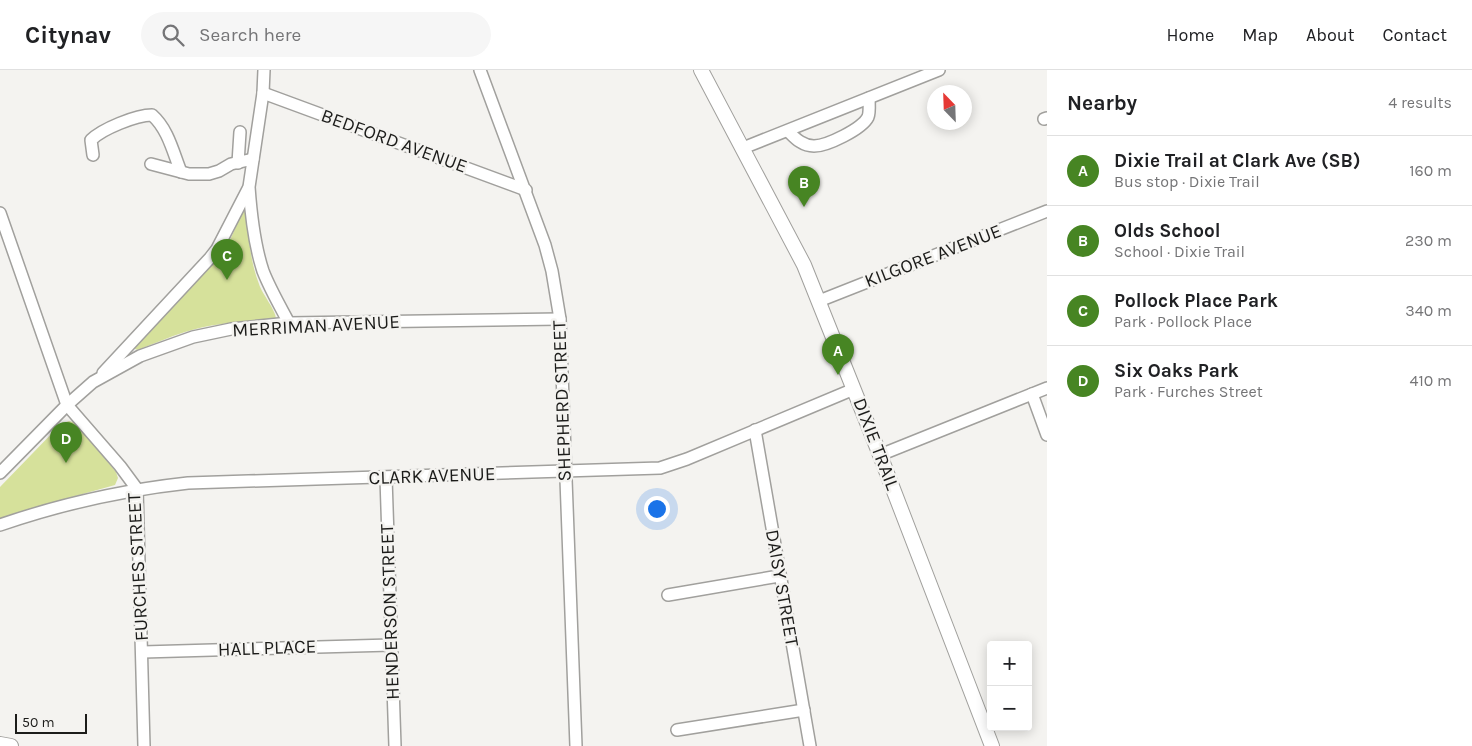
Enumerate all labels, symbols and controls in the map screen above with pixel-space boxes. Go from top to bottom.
search box [141,12,491,57]
text: Citynav [25,21,111,49]
icon: search [159,21,187,49]
text: Search here [199,24,301,46]
text: Home [1166,24,1214,46]
text: Map [1242,24,1278,46]
text: About [1306,24,1355,46]
text: Contact [1383,24,1447,46]
north arrow [927,85,972,130]
text: Nearby [1067,91,1137,115]
text: 4 results [1388,93,1452,112]
street label: BEDFORD AVENUE [318,104,470,178]
text: Dixie Trail at Clark Ave (SB) [1114,150,1361,172]
text: A [1078,161,1088,180]
text: 160 m [1409,161,1452,180]
pin: B [788,166,820,207]
text: Bus stop · Dixie Trail [1114,172,1260,191]
street label: KILGORE AVENUE [861,220,1005,292]
text: Olds School [1114,220,1221,242]
text: B [1078,231,1088,250]
text: 230 m [1405,231,1452,250]
pin: C [211,239,243,280]
text: School · Dixie Trail [1114,242,1245,261]
text: Pollock Place Park [1114,290,1278,312]
text: C [1078,301,1088,320]
text: 340 m [1405,301,1452,320]
street label: MERRIMAN AVENUE [232,311,400,341]
text: Park · Pollock Place [1114,312,1252,331]
street label: SHEPHERD STREET [548,320,576,482]
pin: A [822,334,854,375]
text: Six Oaks Park [1114,360,1239,382]
text: D [1078,371,1088,390]
text: 410 m [1410,371,1452,390]
text: Park · Furches Street [1114,382,1263,401]
street label: DIXIE TRAIL [848,395,904,493]
pin: D [50,422,82,463]
street label: CLARK AVENUE [368,463,496,489]
street label: FURCHES STREET [123,492,153,642]
your location [644,496,670,522]
street label: HENDERSON STREET [376,523,404,700]
street label: DAISY STREET [761,528,803,649]
street label: HALL PLACE [217,635,317,661]
map controls [987,641,1032,731]
button: + [987,641,1032,686]
button: − [987,686,1032,731]
scale bar [15,711,88,734]
text: 50 m [22,714,55,731]

